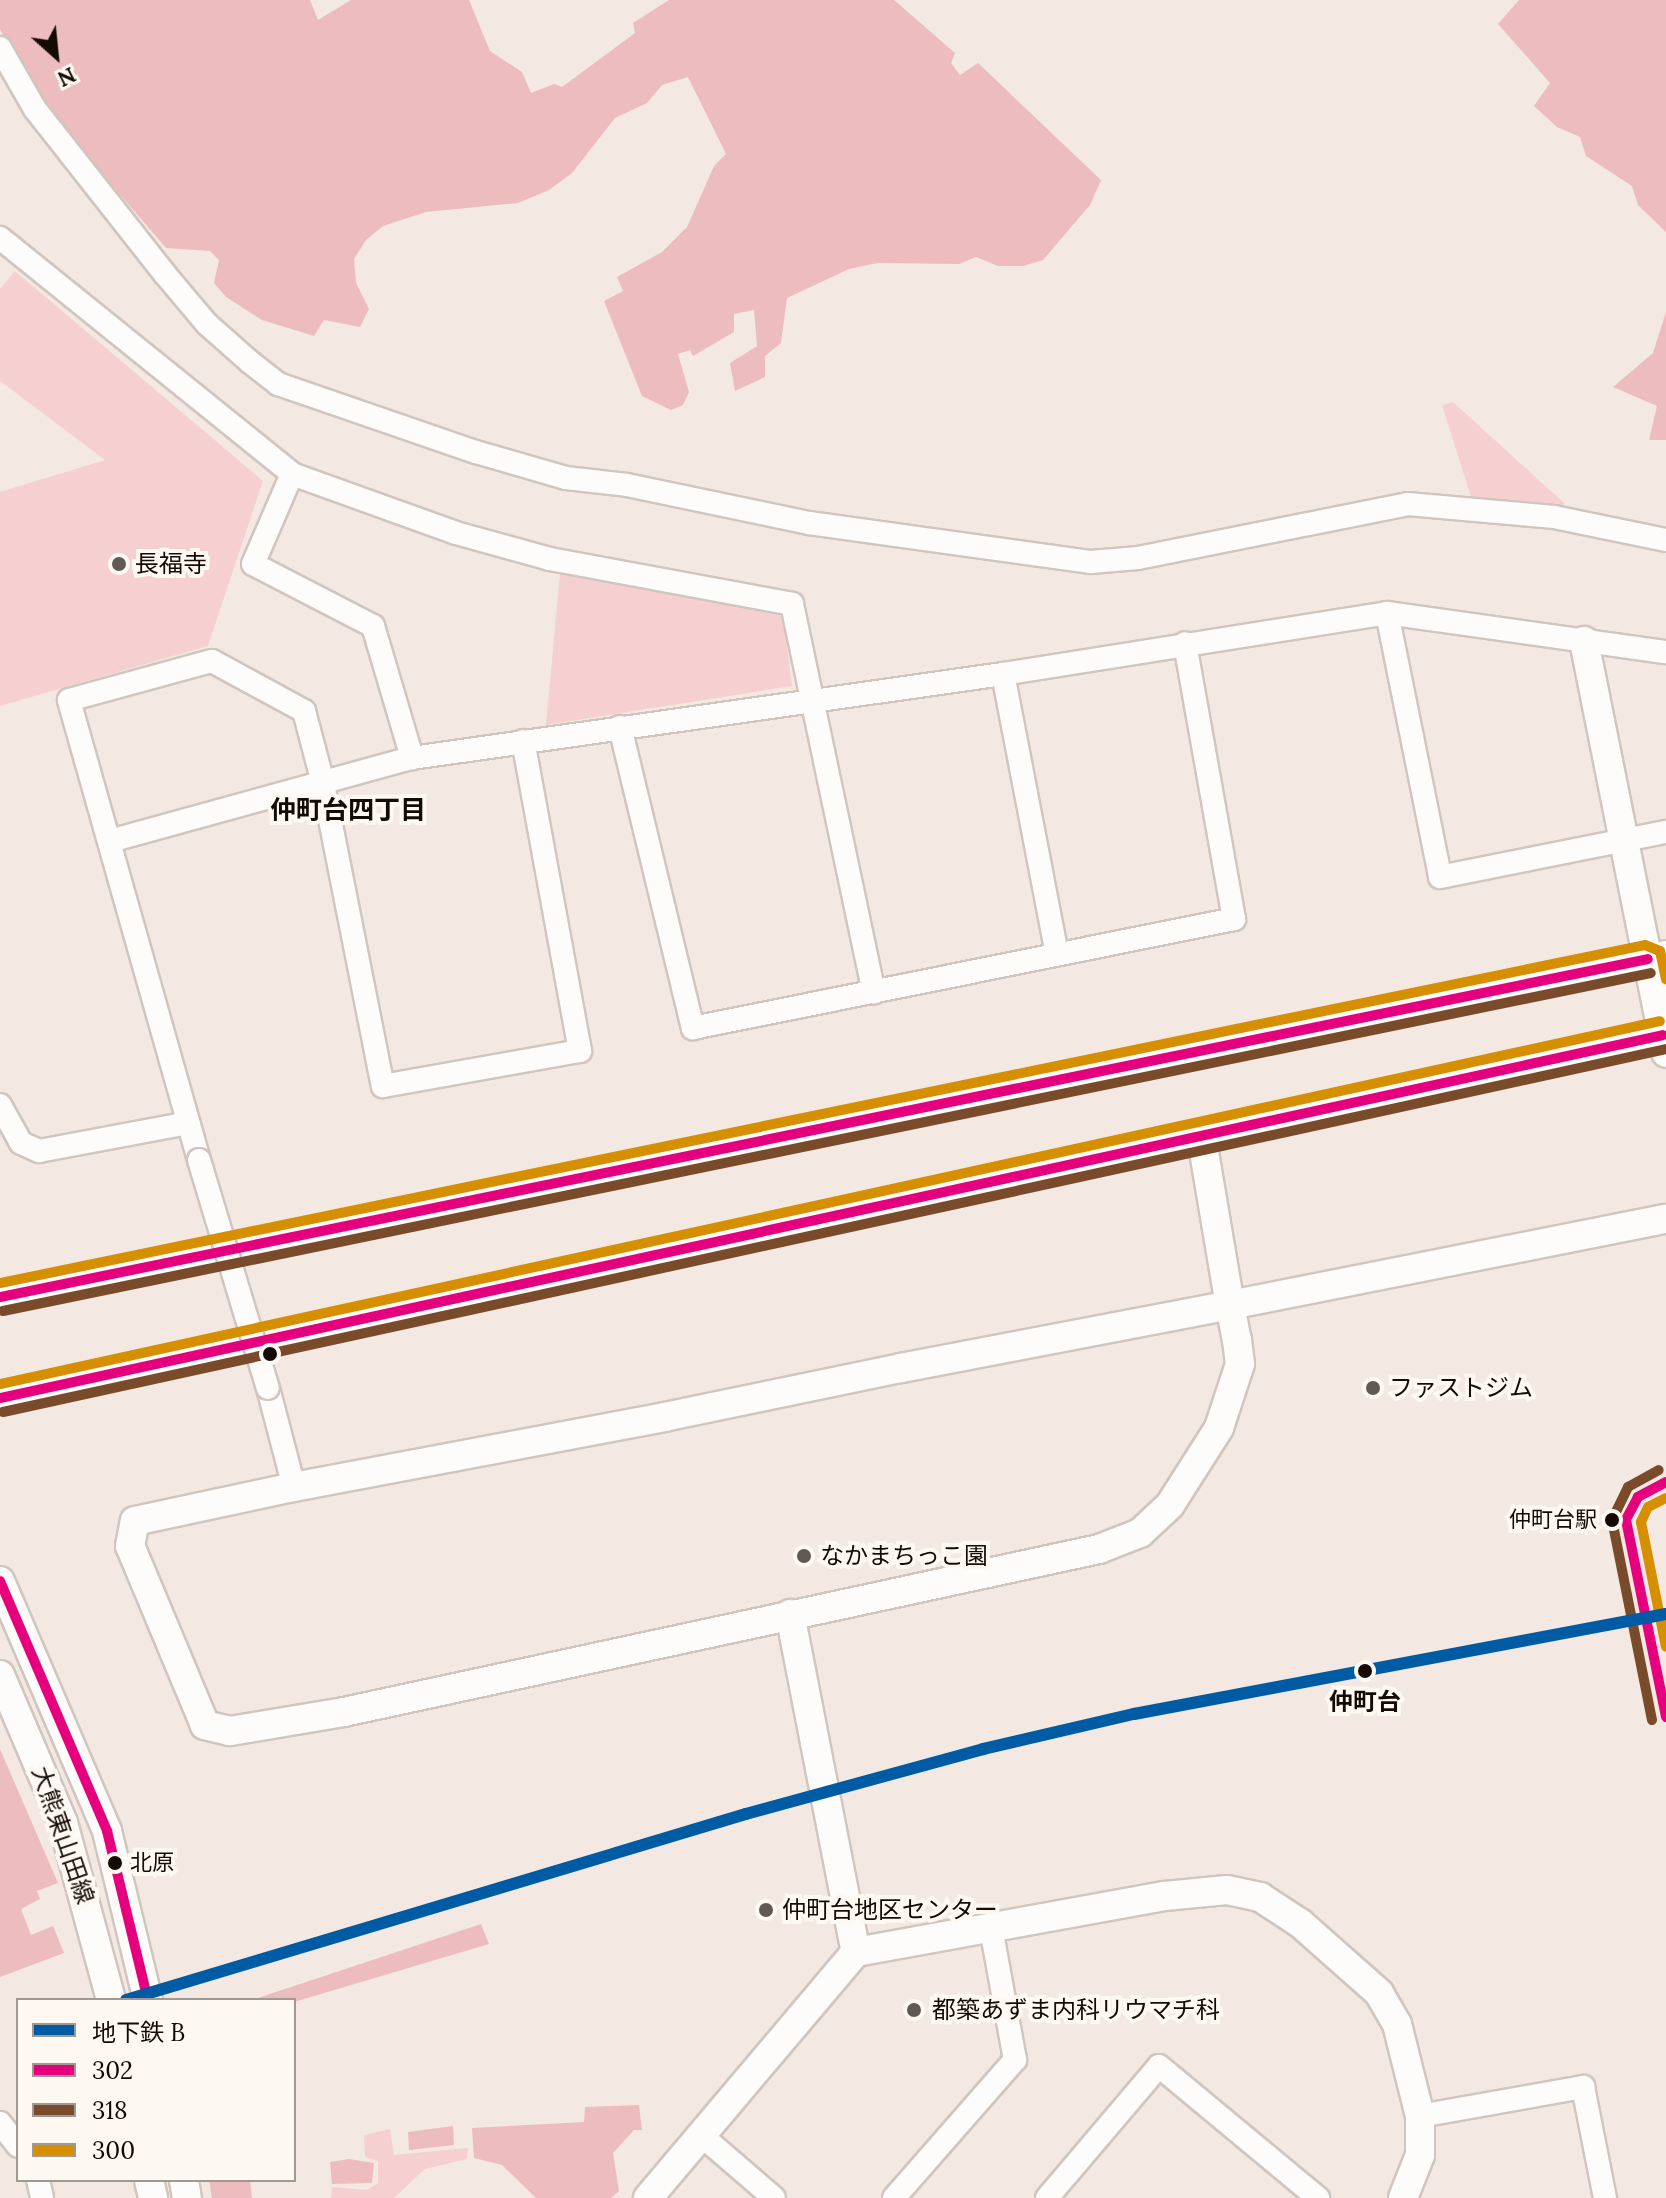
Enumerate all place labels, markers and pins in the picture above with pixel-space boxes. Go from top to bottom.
place label: 長福寺 [135,550,207,578]
marker: 長福寺 [110,555,128,573]
unlabelled marker [262,1346,278,1362]
place label: ファストジム [1389,1374,1533,1402]
marker: ファストジム [1364,1379,1382,1397]
place label: 仲町台駅 [1509,1507,1597,1533]
marker: 仲町台駅 [1604,1512,1620,1528]
place label: なかまちっこ園 [820,1542,988,1570]
marker: なかまちっこ園 [795,1547,813,1565]
marker: 仲町台 [1352,1658,1378,1684]
place label: 仲町台 [1329,1688,1401,1716]
place label: 北原 [130,1850,174,1876]
marker: 北原 [107,1855,123,1871]
place label: 仲町台地区センター [782,1896,998,1924]
marker: 仲町台地区センター [757,1901,775,1919]
place label: 都築あずま内科リウマチ科 [932,1996,1220,2024]
marker: 都築あずま内科リウマチ科 [903,1999,925,2021]

